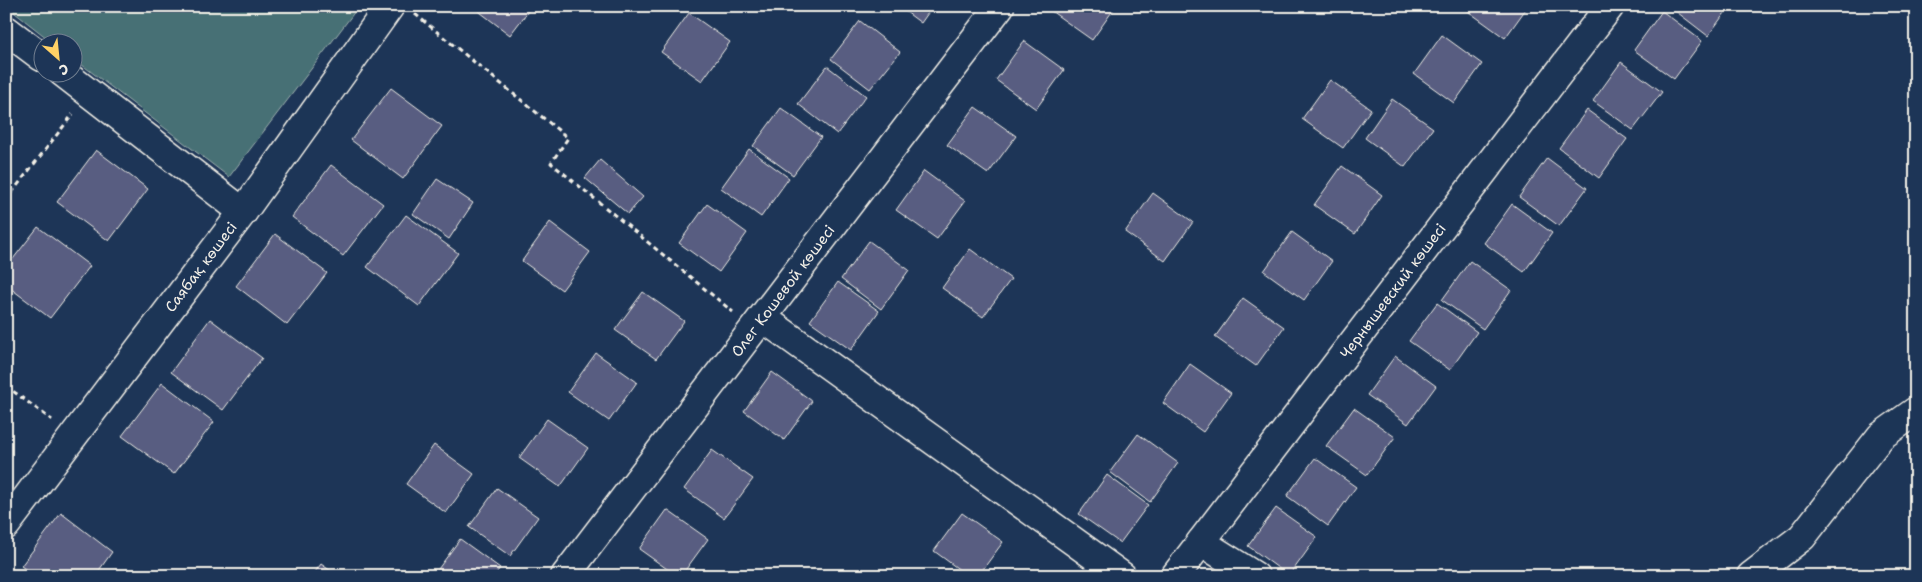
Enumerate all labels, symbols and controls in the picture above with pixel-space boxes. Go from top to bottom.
north arrow [32,32,82,82]
text: С [56,60,72,80]
street label: Саябақ көшесі [160,218,242,316]
street label: Чернышевский көшесі [1335,219,1451,363]
street label: Олег Кошевой көшесі [727,221,839,361]

